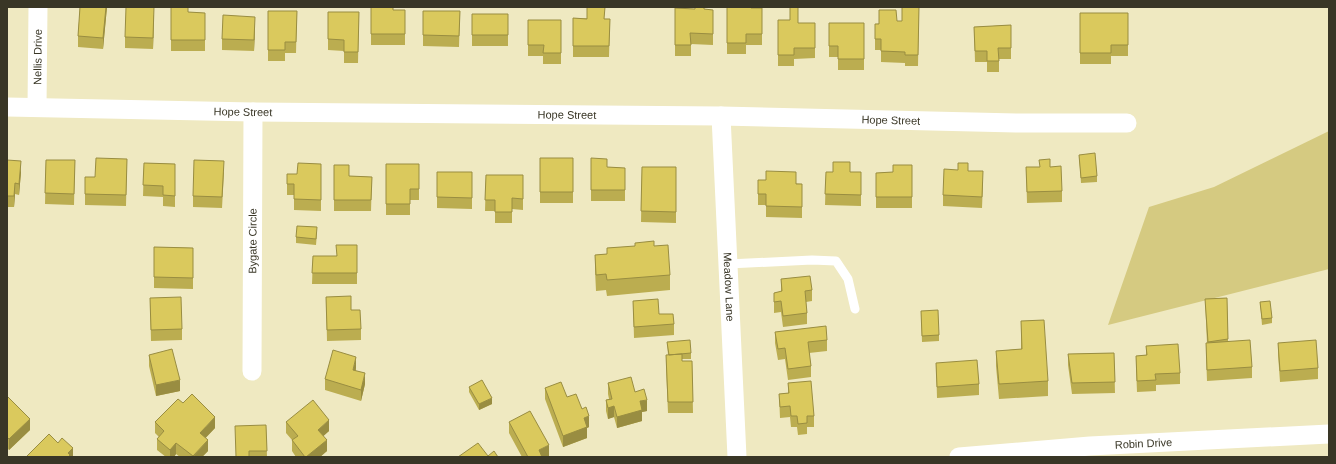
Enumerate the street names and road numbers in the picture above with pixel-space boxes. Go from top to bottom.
street label: Nellis Drive [31,29,44,85]
street label: Hope Street [213,105,272,118]
street label: Hope Street [537,108,596,121]
street label: Hope Street [861,113,920,127]
street label: Bygate Circle [246,208,259,274]
street label: Meadow Lane [721,252,737,322]
street label: Robin Drive [1114,436,1173,451]

